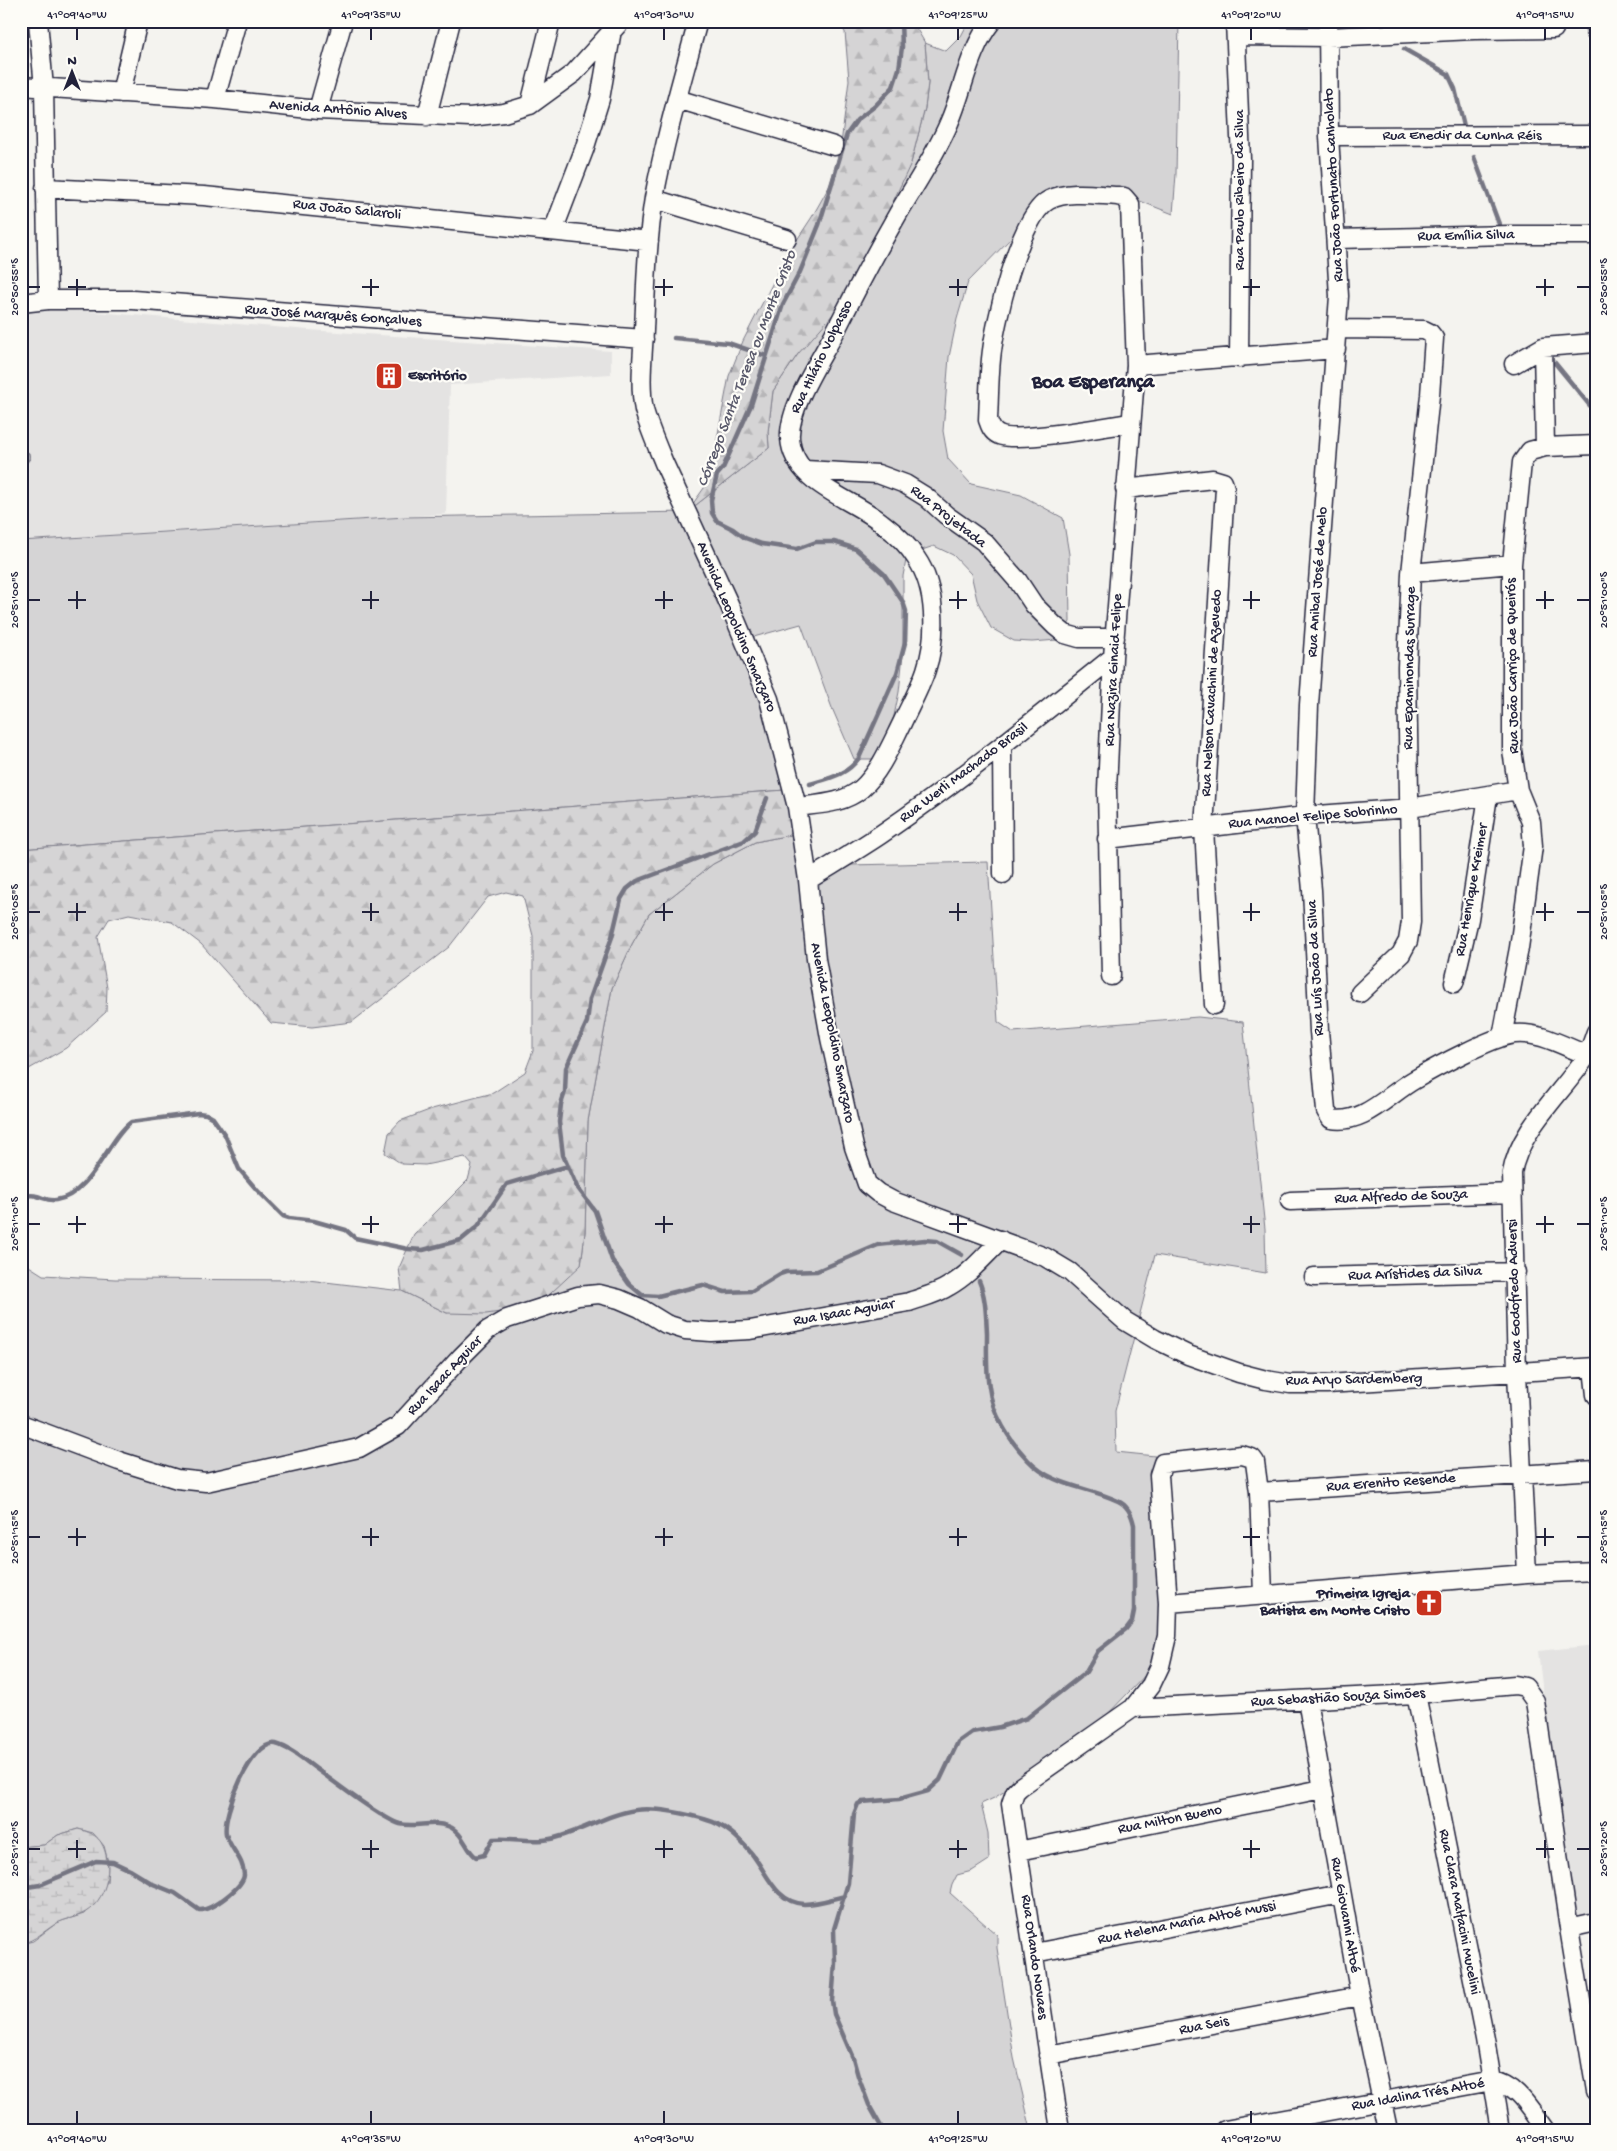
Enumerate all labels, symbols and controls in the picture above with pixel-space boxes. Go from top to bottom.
text: 41°09'40"W [47,9,107,23]
text: 41°09'35"W [341,9,401,23]
text: 41°09'30"W [634,9,694,23]
text: 41°09'25"W [928,9,988,23]
text: 41°09'20"W [1221,9,1281,23]
text: 41°09'15"W [1516,9,1574,23]
north arrow [48,48,98,98]
text: N [67,53,77,70]
street label: Rua João Fortunato Canholato [1320,87,1348,282]
street label: Avenida Antônio Alves [269,96,408,124]
street label: Rua Paulo Ribeiro da Silva [1231,109,1249,270]
street label: Rua Enedir da Cunha Réis [1382,127,1542,145]
street label: Rua João Salaroli [292,195,402,225]
street label: Rua Emília Silva [1417,226,1515,246]
water label: Córrego Santa Teresa ou Monte Cristo [694,248,802,490]
text: 20°50'55"S [9,258,23,316]
text: 20°50'55"S [1598,258,1612,316]
street label: Rua Hilário Volpasso [787,297,857,417]
street label: Rua José Marquês Gonçalves [244,301,422,331]
building icon: Escritório [374,361,404,391]
place label: Escritório [408,367,467,385]
district label: Boa Esperança [1031,372,1155,395]
street label: Rua Projetada [906,482,990,553]
street label: Rua Anibal José de Melo [1304,506,1332,658]
street label: Avenida Leopoldino Smarzaro [692,539,780,715]
text: 20°51'00"S [9,571,23,628]
text: 20°51'00"S [1598,571,1612,628]
street label: Rua João Carriço de Queirós [1502,578,1524,754]
street label: Rua Epaminondas Surrage [1400,586,1420,750]
street label: Rua Nelson Cavachini de Azevedo [1198,589,1226,797]
street label: Rua Nazira Ginaid Felipe [1101,593,1127,747]
street label: Rua Werli Machado Brasil [896,719,1032,827]
street label: Rua Manoel Felipe Sobrinho [1228,801,1399,833]
street label: Rua Henrique Kreimer [1451,821,1493,958]
text: 20°51'05"S [9,884,23,940]
text: 20°51'05"S [1598,884,1612,940]
street label: Rua Luís João da Silva [1303,899,1329,1036]
street label: Avenida Leopoldino Smarzaro [806,941,858,1125]
street label: Rua Alfredo de Souza [1334,1186,1469,1208]
text: 20°51'10"S [9,1196,23,1251]
text: 20°51'10"S [1598,1196,1612,1251]
street label: Rua Godofredo Adversi [1503,1219,1527,1363]
street label: Rua Arístides da Silva [1348,1263,1483,1285]
street label: Rua Isaac Aguiar [792,1295,898,1331]
street label: Rua Isaac Aguiar [403,1331,488,1420]
street label: Rua Aryo Sardemberg [1285,1370,1423,1390]
street label: Rua Erenito Resende [1326,1469,1456,1496]
text: 20°51'15"S [9,1510,23,1564]
text: 20°51'15"S [1598,1510,1612,1564]
place label: Primeira Igreja Batista em Monte Cristo [1259,1585,1411,1620]
church icon: Primeira Igreja Batista em Monte Cristo [1414,1588,1444,1618]
street label: Rua Sebastião Souza Simões [1250,1684,1426,1712]
street label: Rua Milton Bueno [1116,1801,1224,1839]
text: 20°51'20"S [9,1821,23,1877]
text: 20°51'20"S [1598,1821,1612,1877]
street label: Rua Clara Malfacini Mucelini [1434,1828,1484,1996]
street label: Rua Giovanni Altoé [1326,1856,1364,1974]
street label: Rua Orlando Novaes [1016,1893,1052,2021]
street label: Rua Helena Maria Altoé Mussi [1096,1897,1278,1949]
street label: Rua Seis [1178,2012,1231,2040]
street label: Rua Idalina Trés Altoé [1350,2074,1486,2116]
text: 41°09'40"W [47,2133,107,2147]
text: 41°09'35"W [341,2133,401,2147]
text: 41°09'30"W [634,2133,694,2147]
text: 41°09'25"W [928,2133,988,2147]
text: 41°09'20"W [1221,2133,1281,2147]
text: 41°09'15"W [1516,2133,1574,2147]

